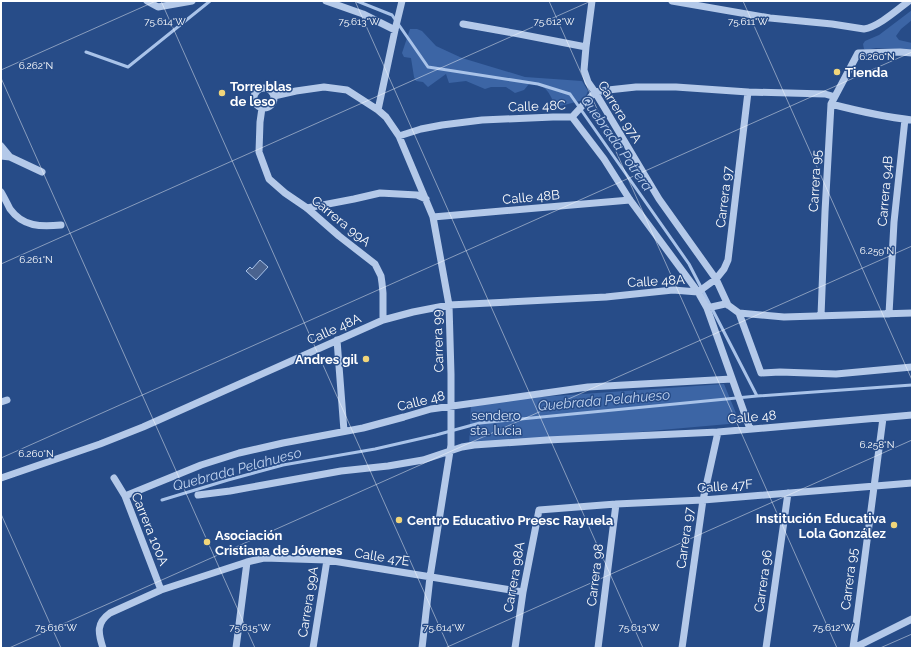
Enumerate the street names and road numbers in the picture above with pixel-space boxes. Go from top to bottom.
street label: Carrera 97A [595,78,645,146]
street label: Calle 48C [508,97,566,115]
street label: Carrera 95 [806,150,824,212]
street label: Carrera 94B [874,155,896,227]
street label: Carrera 97 [713,165,735,229]
street label: Calle 48B [502,187,561,207]
street label: Carrera 99A [308,193,374,249]
street label: Calle 48A [627,272,685,290]
street label: Carrera 99 [429,309,447,373]
street label: Calle 48A [305,310,363,348]
street label: Calle 48 [395,388,447,414]
street label: Calle 48 [727,407,777,427]
street label: Calle 47F [697,477,754,495]
street label: Carrera 100A [129,490,172,568]
street label: Carrera 97 [673,506,697,570]
street label: Carrera 98A [500,540,528,614]
street label: Carrera 98 [584,543,606,607]
street label: Calle 47E [353,545,411,569]
street label: Carrera 95 [838,547,860,611]
street label: Carrera 96 [751,549,775,613]
street label: Carrera 99A [295,565,321,638]

